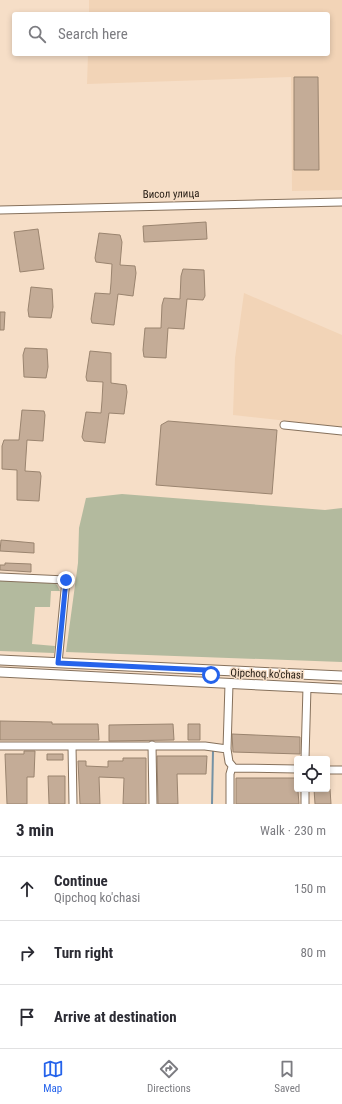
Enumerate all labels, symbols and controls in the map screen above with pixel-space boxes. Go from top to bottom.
search box [12,12,330,56]
icon: search [26,23,48,45]
text: Search here [58,25,128,43]
street label: Висол улица [142,187,200,201]
route end [57,571,75,589]
route start [202,666,220,684]
street label: Qipchoq ko'chasi [230,666,304,682]
map controls [294,756,330,792]
button: locate [294,756,330,792]
text: 3 min [16,820,54,840]
text: Walk · 230 m [260,823,326,838]
text: Continue [54,872,108,890]
icon: ahead [16,878,38,900]
text: 150 m [294,881,326,896]
text: Qipchoq ko'chasi [54,890,140,905]
icon: right [16,942,38,964]
text: Turn right [54,944,113,962]
text: 80 m [300,945,326,960]
icon: arrive [16,1006,38,1028]
text: Arrive at destination [54,1008,177,1026]
tab: Map [42,1058,64,1095]
tab: Directions [147,1058,191,1095]
tab: Saved [274,1058,300,1095]

